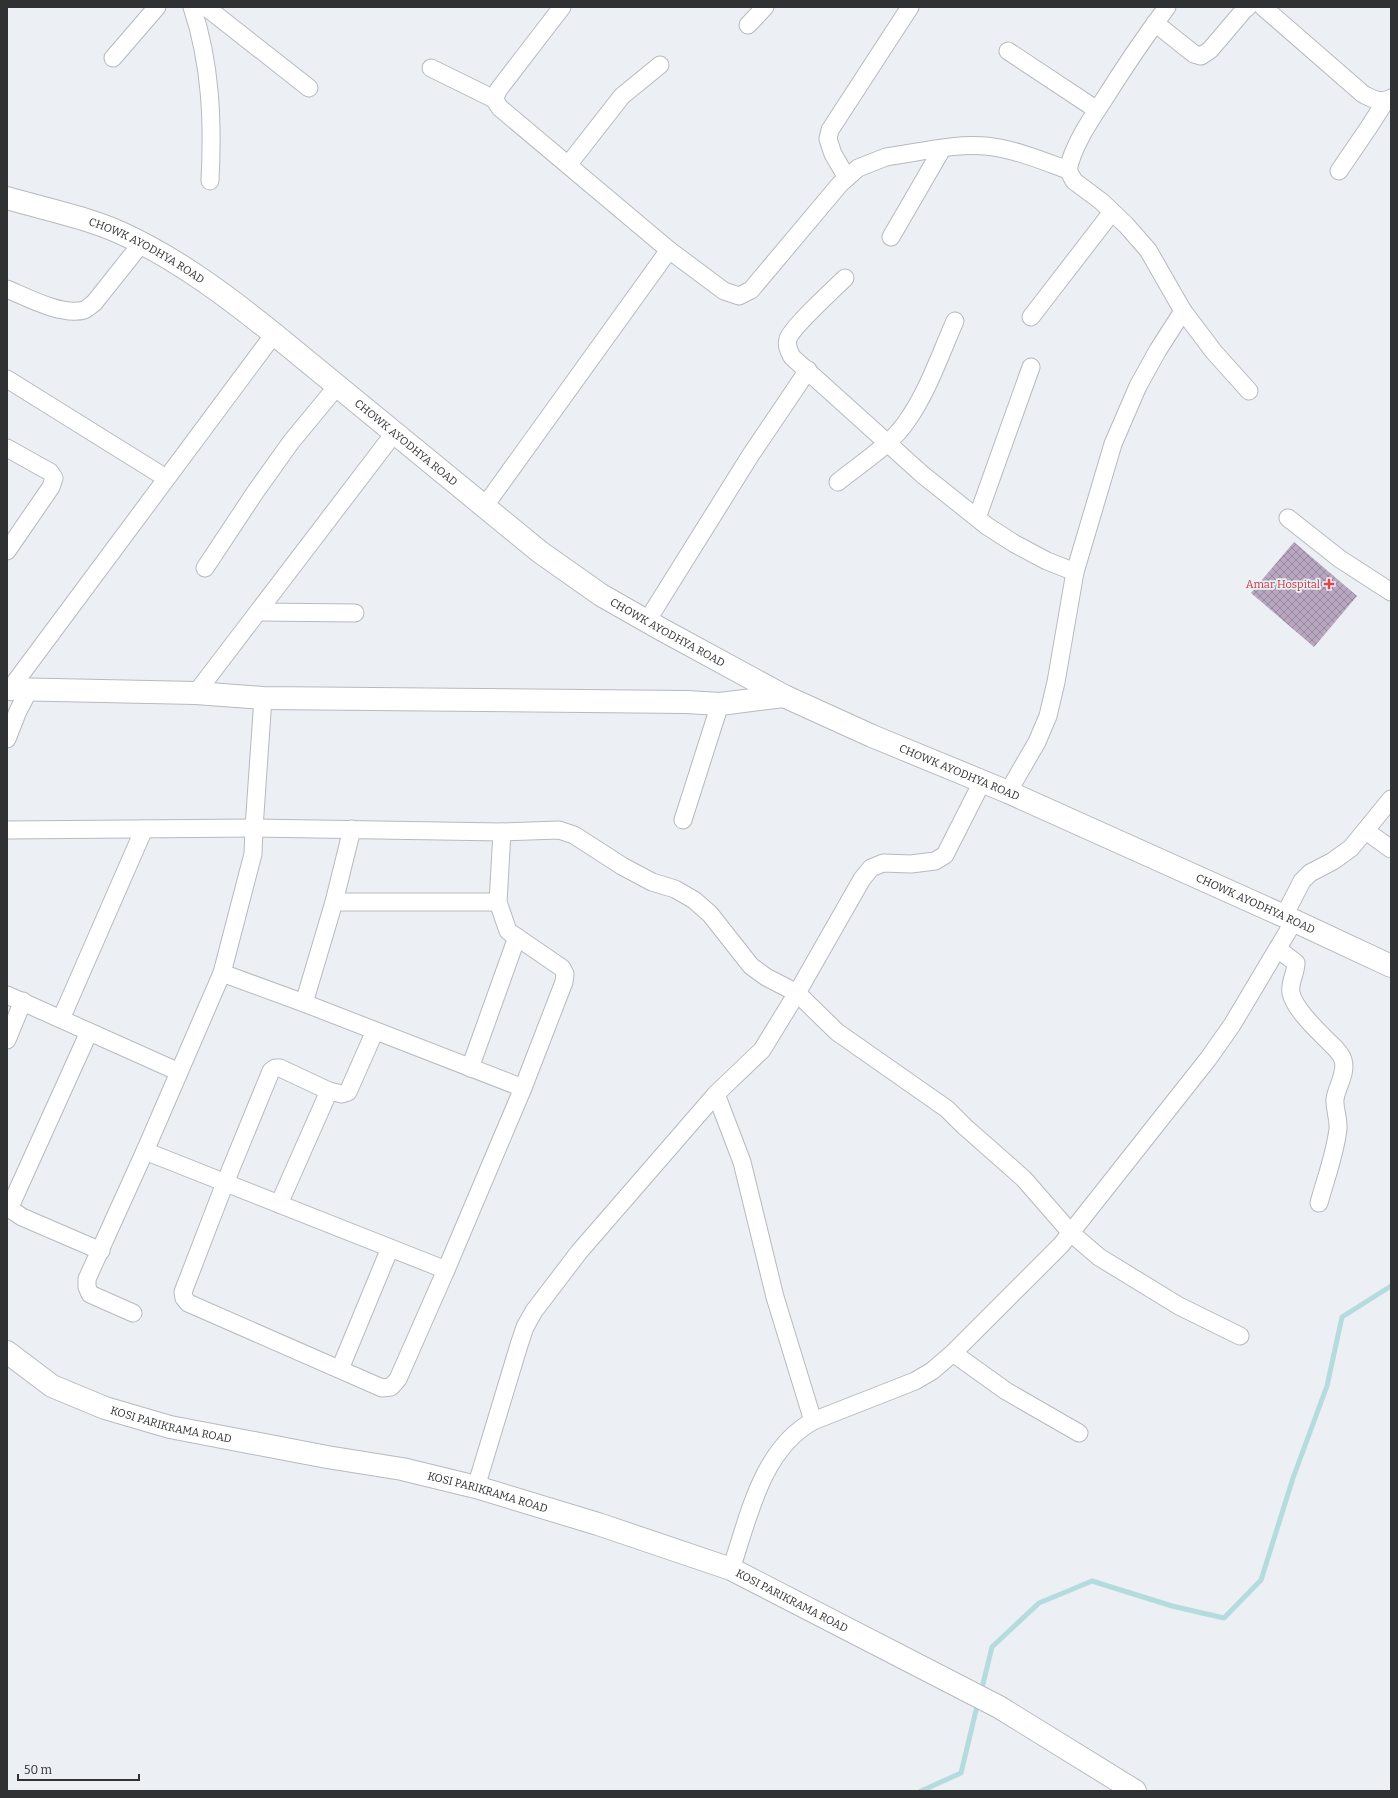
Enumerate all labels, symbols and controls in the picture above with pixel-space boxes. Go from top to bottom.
street label: CHOWK AYODHYA ROAD [87,215,207,286]
street label: CHOWK AYODHYA ROAD [352,396,460,488]
place label: Amar Hospital [1246,578,1320,591]
marker: Amar Hospital [1323,578,1335,590]
street label: CHOWK AYODHYA ROAD [608,595,727,669]
street label: CHOWK AYODHYA ROAD [897,741,1022,803]
street label: CHOWK AYODHYA ROAD [1194,871,1317,936]
street label: KOSI PARIKRAMA ROAD [109,1403,233,1445]
street label: KOSI PARIKRAMA ROAD [426,1469,549,1515]
street label: KOSI PARIKRAMA ROAD [734,1566,850,1635]
scale bar [18,1756,139,1782]
text: 50 m [24,1763,53,1777]

